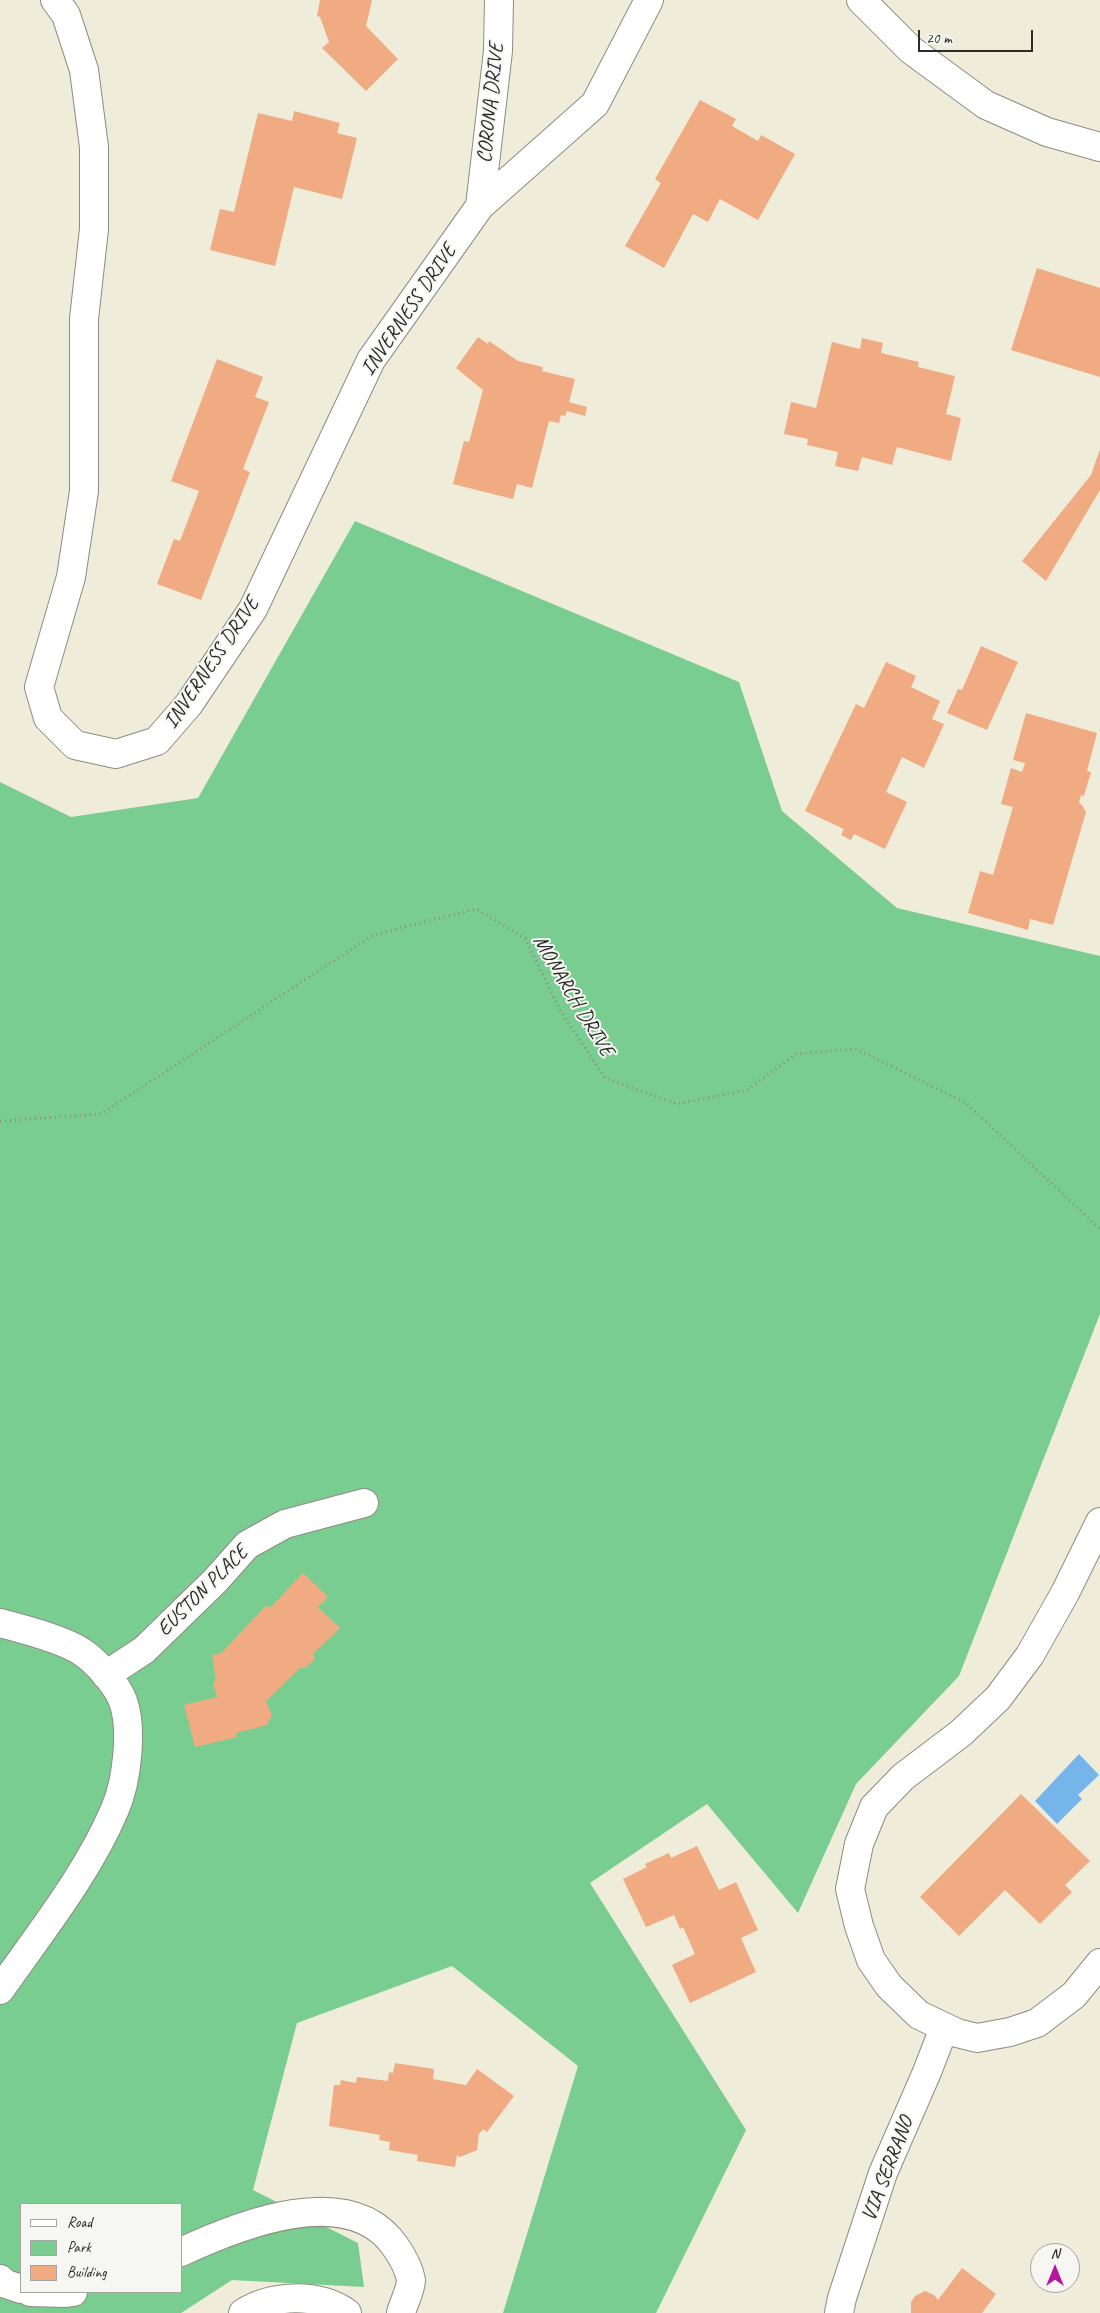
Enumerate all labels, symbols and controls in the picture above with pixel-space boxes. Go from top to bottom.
scale bar [920,20,1035,52]
text: 20 m [926,29,952,48]
street label: CORONA DRIVE [472,42,510,164]
street label: INVERNESS DRIVE [356,240,462,380]
street label: INVERNESS DRIVE [159,593,265,733]
street label: MONARCH DRIVE [527,931,619,1061]
street label: EUSTON PLACE [152,1540,254,1642]
street label: VIA SERRANO [857,2113,919,2225]
legend [20,2203,182,2293]
text: Road [67,2213,92,2232]
text: Park [67,2238,91,2257]
north arrow [1030,2243,1080,2293]
text: N [1051,2245,1059,2262]
text: Building [67,2263,106,2282]

